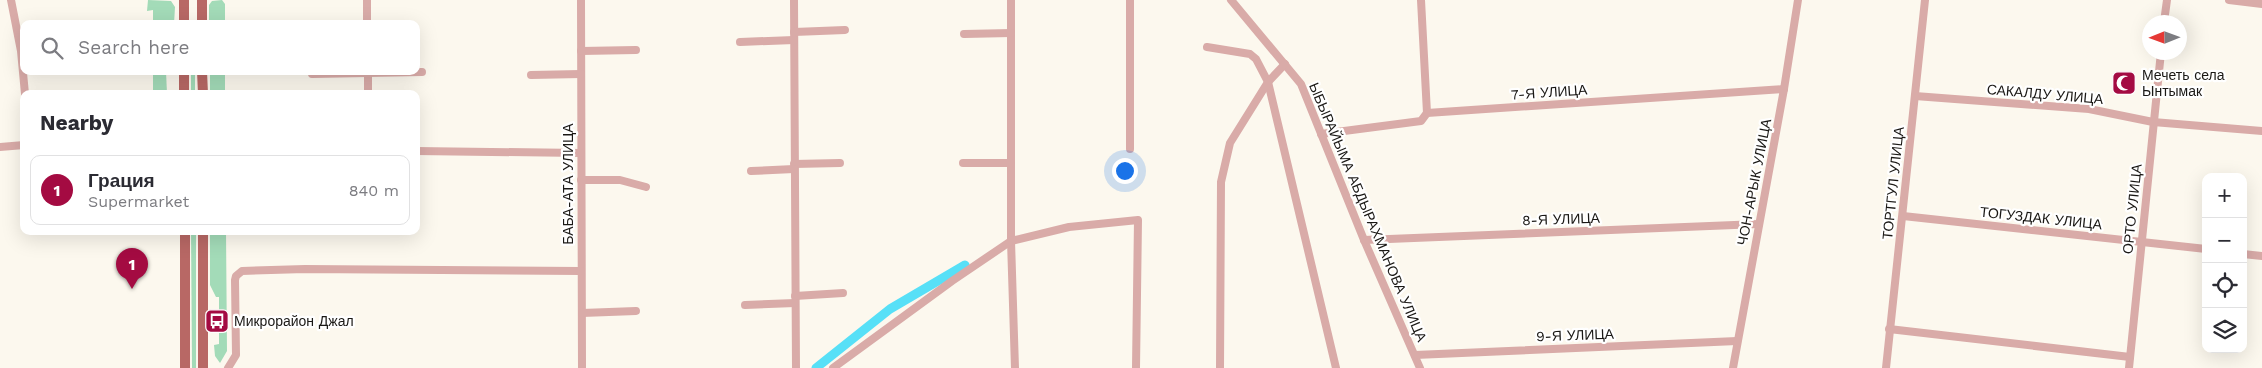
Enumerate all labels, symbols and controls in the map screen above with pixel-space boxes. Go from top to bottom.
north arrow [2142,15,2187,60]
search box [20,20,420,75]
icon: search [38,34,66,62]
text: Search here [78,36,189,59]
place label: Мечеть села Ынтымак [2142,67,2225,99]
mosque icon: Мечеть села Ынтымак [2111,70,2137,96]
street label: ЫБЫРАЙЫМА АБДЫРАХМАНОВА УЛИЦА [1306,80,1431,345]
street label: 7-Я УЛИЦА [1510,81,1588,103]
street label: САКАЛДУ УЛИЦА [1986,81,2105,107]
text: Nearby [40,110,113,135]
street label: ЧОН-АРЫК УЛИЦА [1734,117,1774,247]
street label: БАБА-АТА УЛИЦА [560,123,576,245]
street label: ТОРТГУЛ УЛИЦА [1879,125,1907,240]
your location [1112,158,1138,184]
street label: ОРТО УЛИЦА [2119,162,2145,255]
text: Грация [88,169,155,192]
map controls [2202,173,2247,353]
button: + [2202,173,2247,218]
text: 1 [54,181,60,200]
text: 840 m [349,181,399,200]
text: Supermarket [88,192,189,211]
street label: ТОГУЗДАК УЛИЦА [1979,204,2103,232]
street label: 8-Я УЛИЦА [1522,210,1601,228]
button: − [2202,218,2247,263]
pin: 1 [116,248,148,289]
button: locate [2202,263,2247,308]
bus stop icon: Микрорайон Джал [204,308,230,334]
button: layers [2202,308,2247,353]
place label: Микрорайон Джал [234,313,354,329]
street label: 9-Я УЛИЦА [1536,326,1615,344]

